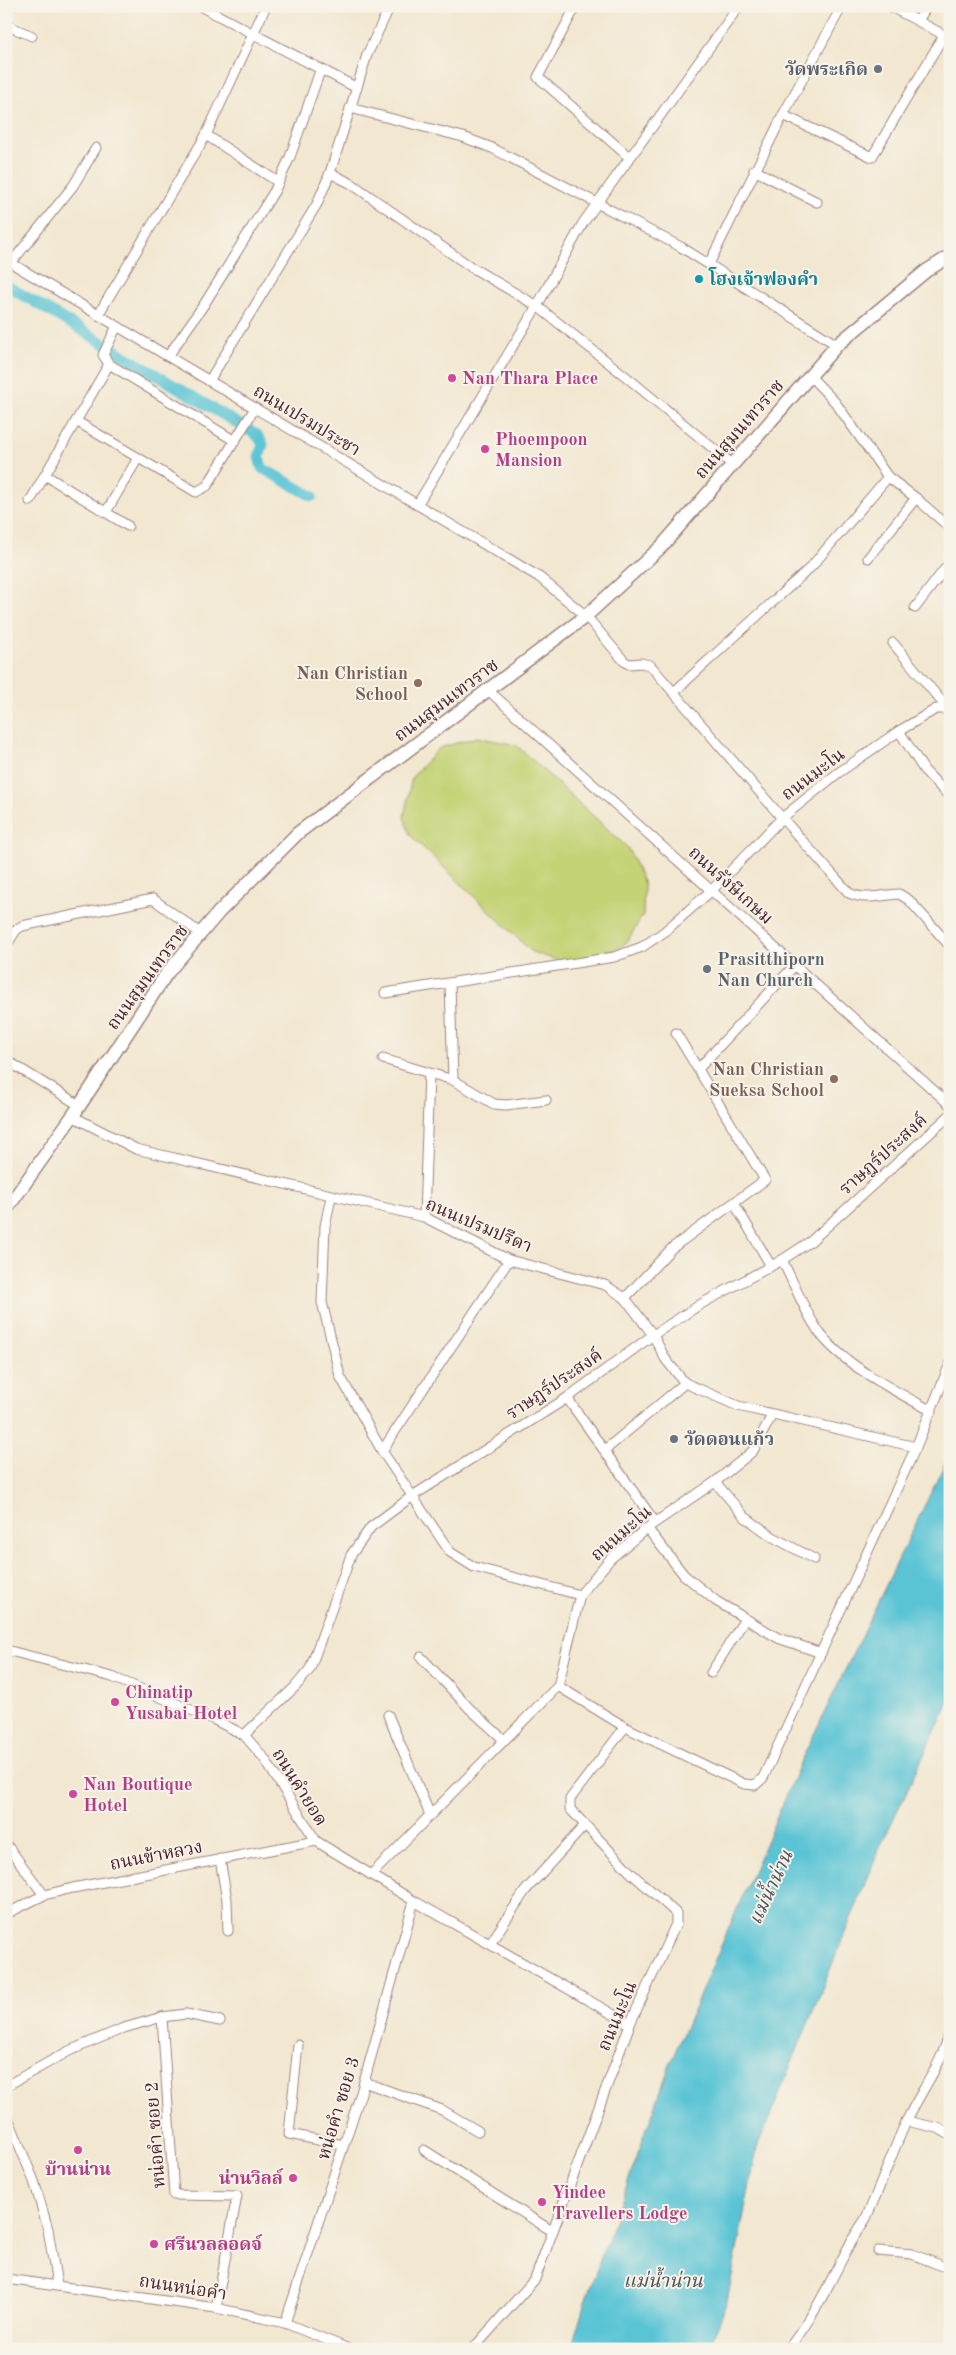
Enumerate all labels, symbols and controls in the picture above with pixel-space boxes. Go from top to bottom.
place label: วัดพระเกิด [785,60,868,79]
marker: วัดพระเกิด [872,63,884,75]
place label: โฮงเจ้าฟองคำ [708,267,818,289]
marker: โฮงเจ้าฟองคำ [693,273,705,285]
place label: Nan Thara Place [462,370,598,388]
marker: Nan Thara Place [446,372,458,384]
street label: ถนนสุมนเทวราช [692,377,789,484]
street label: ถนนเปรมประชา [250,382,363,460]
place label: Phoempoon Mansion [495,431,588,470]
marker: Phoempoon Mansion [479,443,491,455]
street label: ถนนสุมนเทวราช [391,656,503,747]
place label: Nan Christian School [296,665,408,704]
marker: Nan Christian School [412,677,424,689]
street label: ถนนมะโน [776,741,849,804]
street label: ถนนรังษีเกษม [685,843,777,928]
street label: ถนนสุมนเทวราช [104,922,193,1035]
place label: Prasitthiporn Nan Church [717,951,825,990]
marker: Prasitthiporn Nan Church [701,963,713,975]
place label: Nan Christian Sueksa School [709,1061,824,1100]
marker: Nan Christian Sueksa School [828,1073,840,1085]
street label: ราษฎร์ประสงค์ [834,1109,931,1199]
street label: ถนนเปรมปรีดา [423,1194,535,1256]
street label: ราษฎร์ประสงค์ [502,1344,606,1423]
place label: วัดดอนแก้ว [684,1430,774,1449]
marker: วัดดอนแก้ว [668,1433,680,1445]
street label: ถนนมะโน [585,1499,656,1565]
place label: Chinatip Yusabai Hotel [125,1684,238,1723]
marker: Chinatip Yusabai Hotel [109,1696,121,1708]
street label: ถนนคำยอด [268,1745,331,1829]
place label: Nan Boutique Hotel [83,1776,192,1815]
marker: Nan Boutique Hotel [67,1788,79,1800]
street label: ถนนข้าหลวง [108,1836,204,1874]
water label: แม่น้ำน่าน [740,1845,798,1928]
street label: ถนนมะโน [591,1977,641,2054]
street label: หน่อคำ ซอย 3 [313,2054,363,2162]
street label: หน่อคำ ซอย 2 [141,2081,169,2189]
marker: บ้านน่าน [72,2144,84,2156]
place label: บ้านน่าน [45,2159,111,2179]
place label: น่านวิลล์ [219,2168,284,2188]
marker: น่านวิลล์ [287,2172,299,2184]
place label: Yindee Travellers Lodge [552,2184,687,2223]
marker: Yindee Travellers Lodge [536,2196,548,2208]
place label: ศรีนวลลอดจ์ [164,2234,263,2254]
marker: ศรีนวลลอดจ์ [148,2238,160,2250]
water label: แม่น้ำน่าน [623,2266,703,2292]
street label: ถนนหน่อคำ [138,2270,228,2304]

